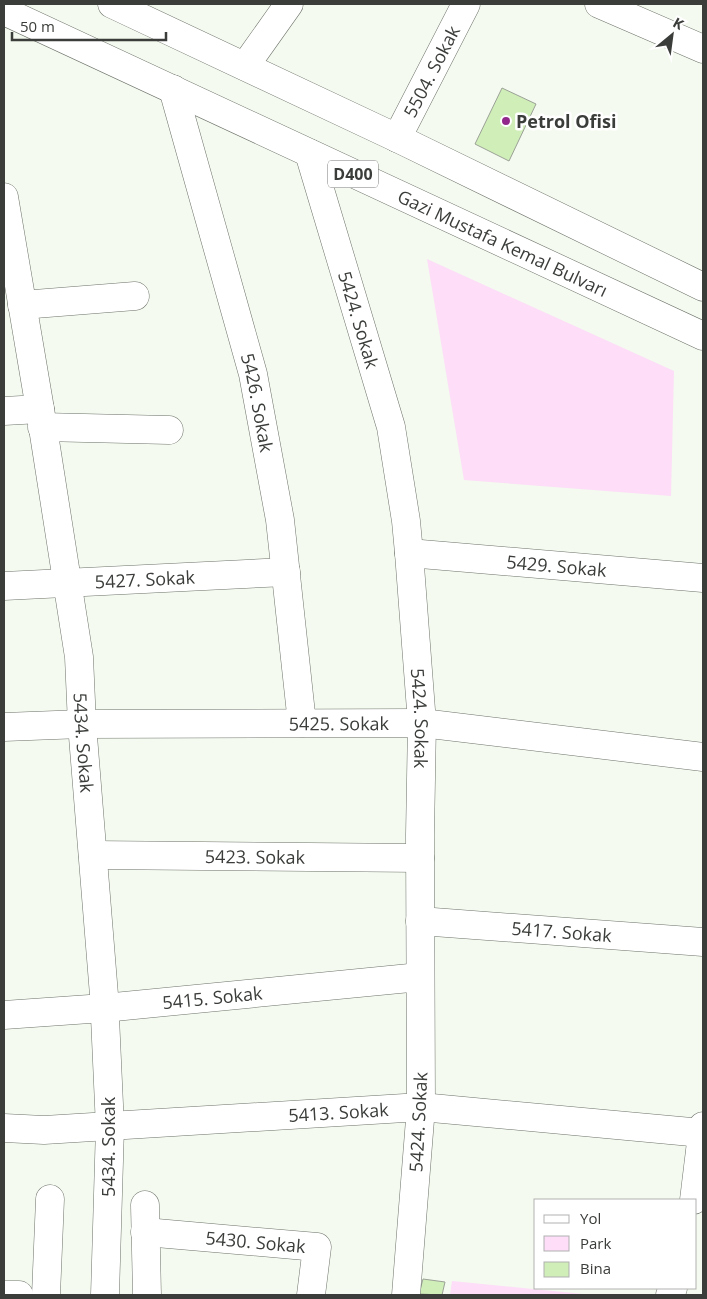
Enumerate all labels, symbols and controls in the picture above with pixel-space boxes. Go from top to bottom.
scale bar [12,10,166,42]
north arrow [647,10,697,60]
text: K [670,13,688,34]
text: 50 m [20,16,55,36]
street label: 5504. Sokak [398,21,465,121]
place label: Petrol Ofisi [516,109,616,133]
marker: Petrol Ofisi [500,115,512,127]
road number: D400 [328,160,378,188]
street label: Gazi Mustafa Kemal Bulvarı [394,184,612,302]
street label: 5424. Sokak [333,268,385,372]
street label: 5426. Sokak [236,350,279,455]
street label: 5429. Sokak [505,549,608,582]
street label: 5427. Sokak [94,565,196,593]
street label: 5424. Sokak [406,667,434,769]
street label: 5434. Sokak [69,692,100,794]
street label: 5425. Sokak [289,711,390,735]
street label: 5423. Sokak [205,844,306,869]
street label: 5417. Sokak [511,916,613,947]
street label: 5415. Sokak [161,980,264,1014]
street label: 5424. Sokak [403,1071,433,1173]
street label: 5434. Sokak [96,1096,120,1197]
street label: 5413. Sokak [288,1097,390,1127]
legend [534,1199,697,1289]
text: Yol [580,1208,601,1228]
street label: 5430. Sokak [205,1225,307,1258]
text: Park [580,1233,611,1253]
text: Bina [580,1258,611,1278]

